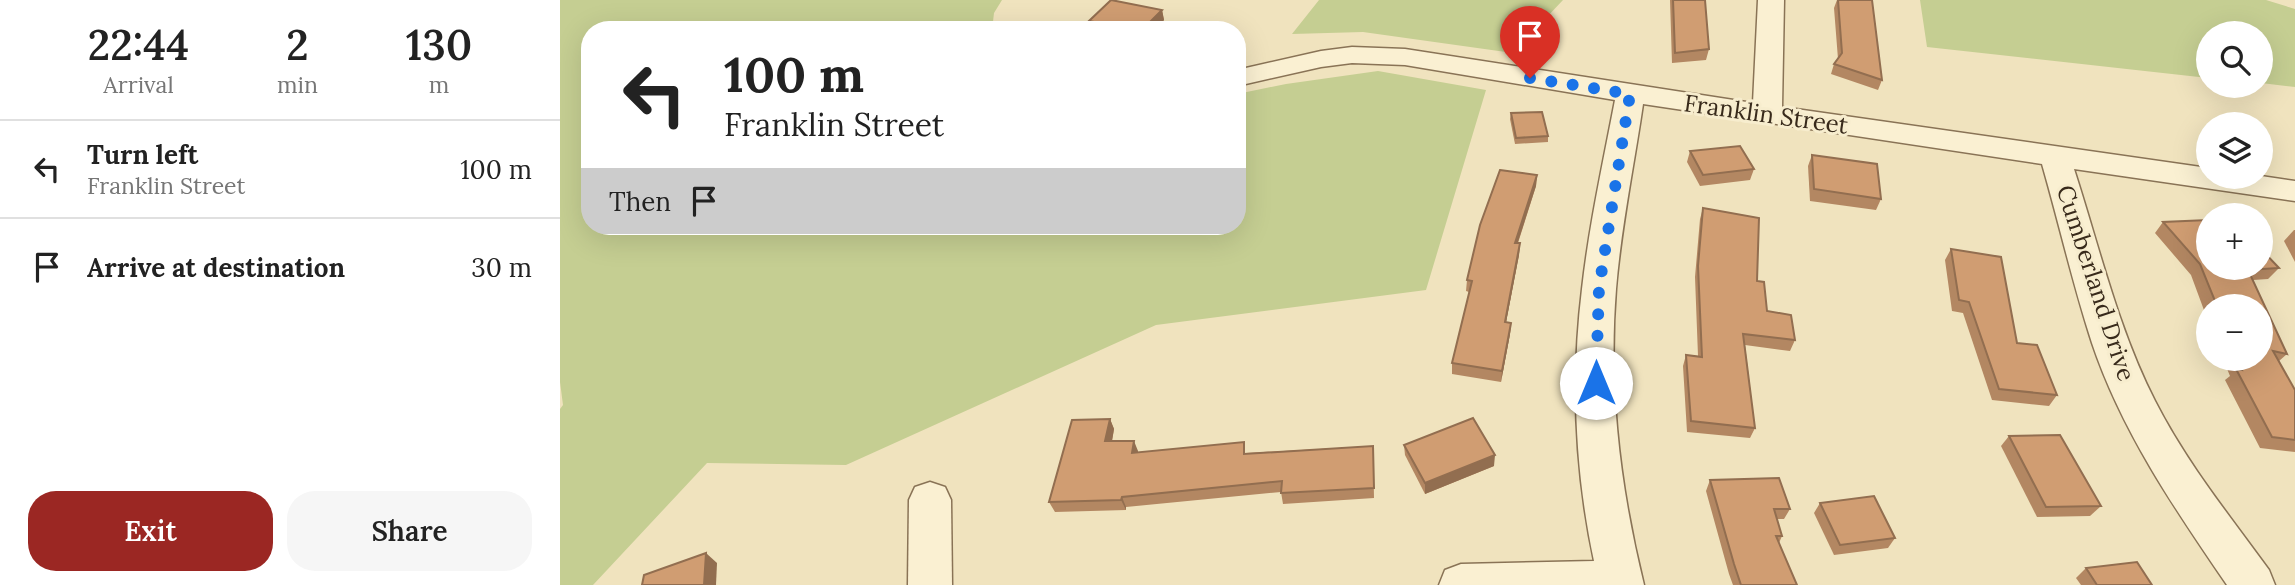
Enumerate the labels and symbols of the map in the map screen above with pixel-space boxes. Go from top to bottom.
pin [1500,6,1560,78]
street label: Franklin Street [1682,87,1851,141]
street label: Cumberland Drive [2050,181,2142,385]
position arrow [1559,346,1633,420]

